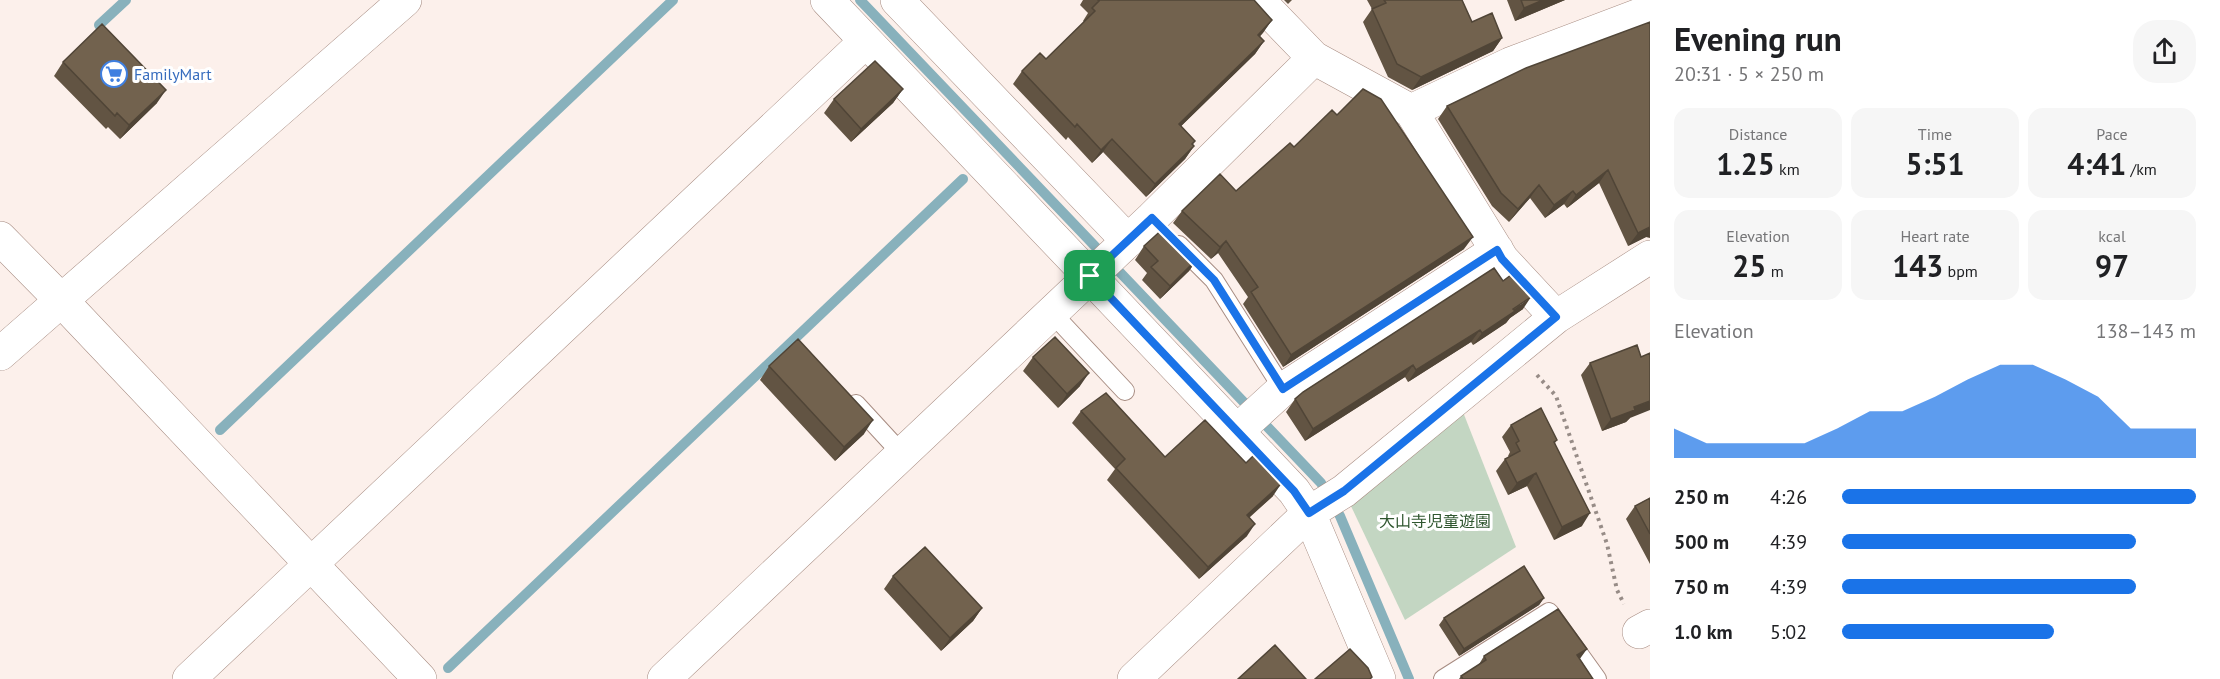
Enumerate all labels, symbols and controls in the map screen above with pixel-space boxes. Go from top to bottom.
text: Evening run [1674,17,1842,60]
button: share [2133,20,2196,83]
supermarket icon: FamilyMart [99,59,129,89]
text: 20:31 · 5 × 250 m [1674,61,1824,87]
place label: FamilyMart [134,64,212,84]
text: Distance [1729,124,1787,144]
text: Time [1918,124,1952,144]
text: Pace [2096,124,2128,144]
text: 1.25 [1716,144,1775,183]
text: 5:51 [1905,144,1965,183]
text: 4:41 [2067,144,2126,183]
text: km [1775,159,1800,179]
text: /km [2126,159,2157,179]
text: Elevation [1726,226,1790,246]
text: Heart rate [1900,226,1970,246]
text: kcal [2098,226,2126,246]
text: 25 [1732,246,1766,285]
text: 143 [1892,246,1943,285]
text: 97 [2095,246,2129,285]
pin [1064,250,1115,301]
icon: arrive [1073,259,1106,292]
text: m [1766,261,1784,281]
text: bpm [1943,261,1978,281]
text: Elevation [1674,318,1754,344]
text: 138–143 m [2096,318,2196,344]
text: 250 m [1674,484,1729,510]
text: 4:26 [1770,484,1807,510]
park label: 大山寺児童遊園 [1379,511,1491,531]
text: 500 m [1674,529,1729,555]
text: 4:39 [1770,529,1807,555]
text: 750 m [1674,574,1729,600]
text: 4:39 [1770,574,1807,600]
text: 1.0 km [1674,619,1733,645]
text: 5:02 [1770,619,1807,645]

